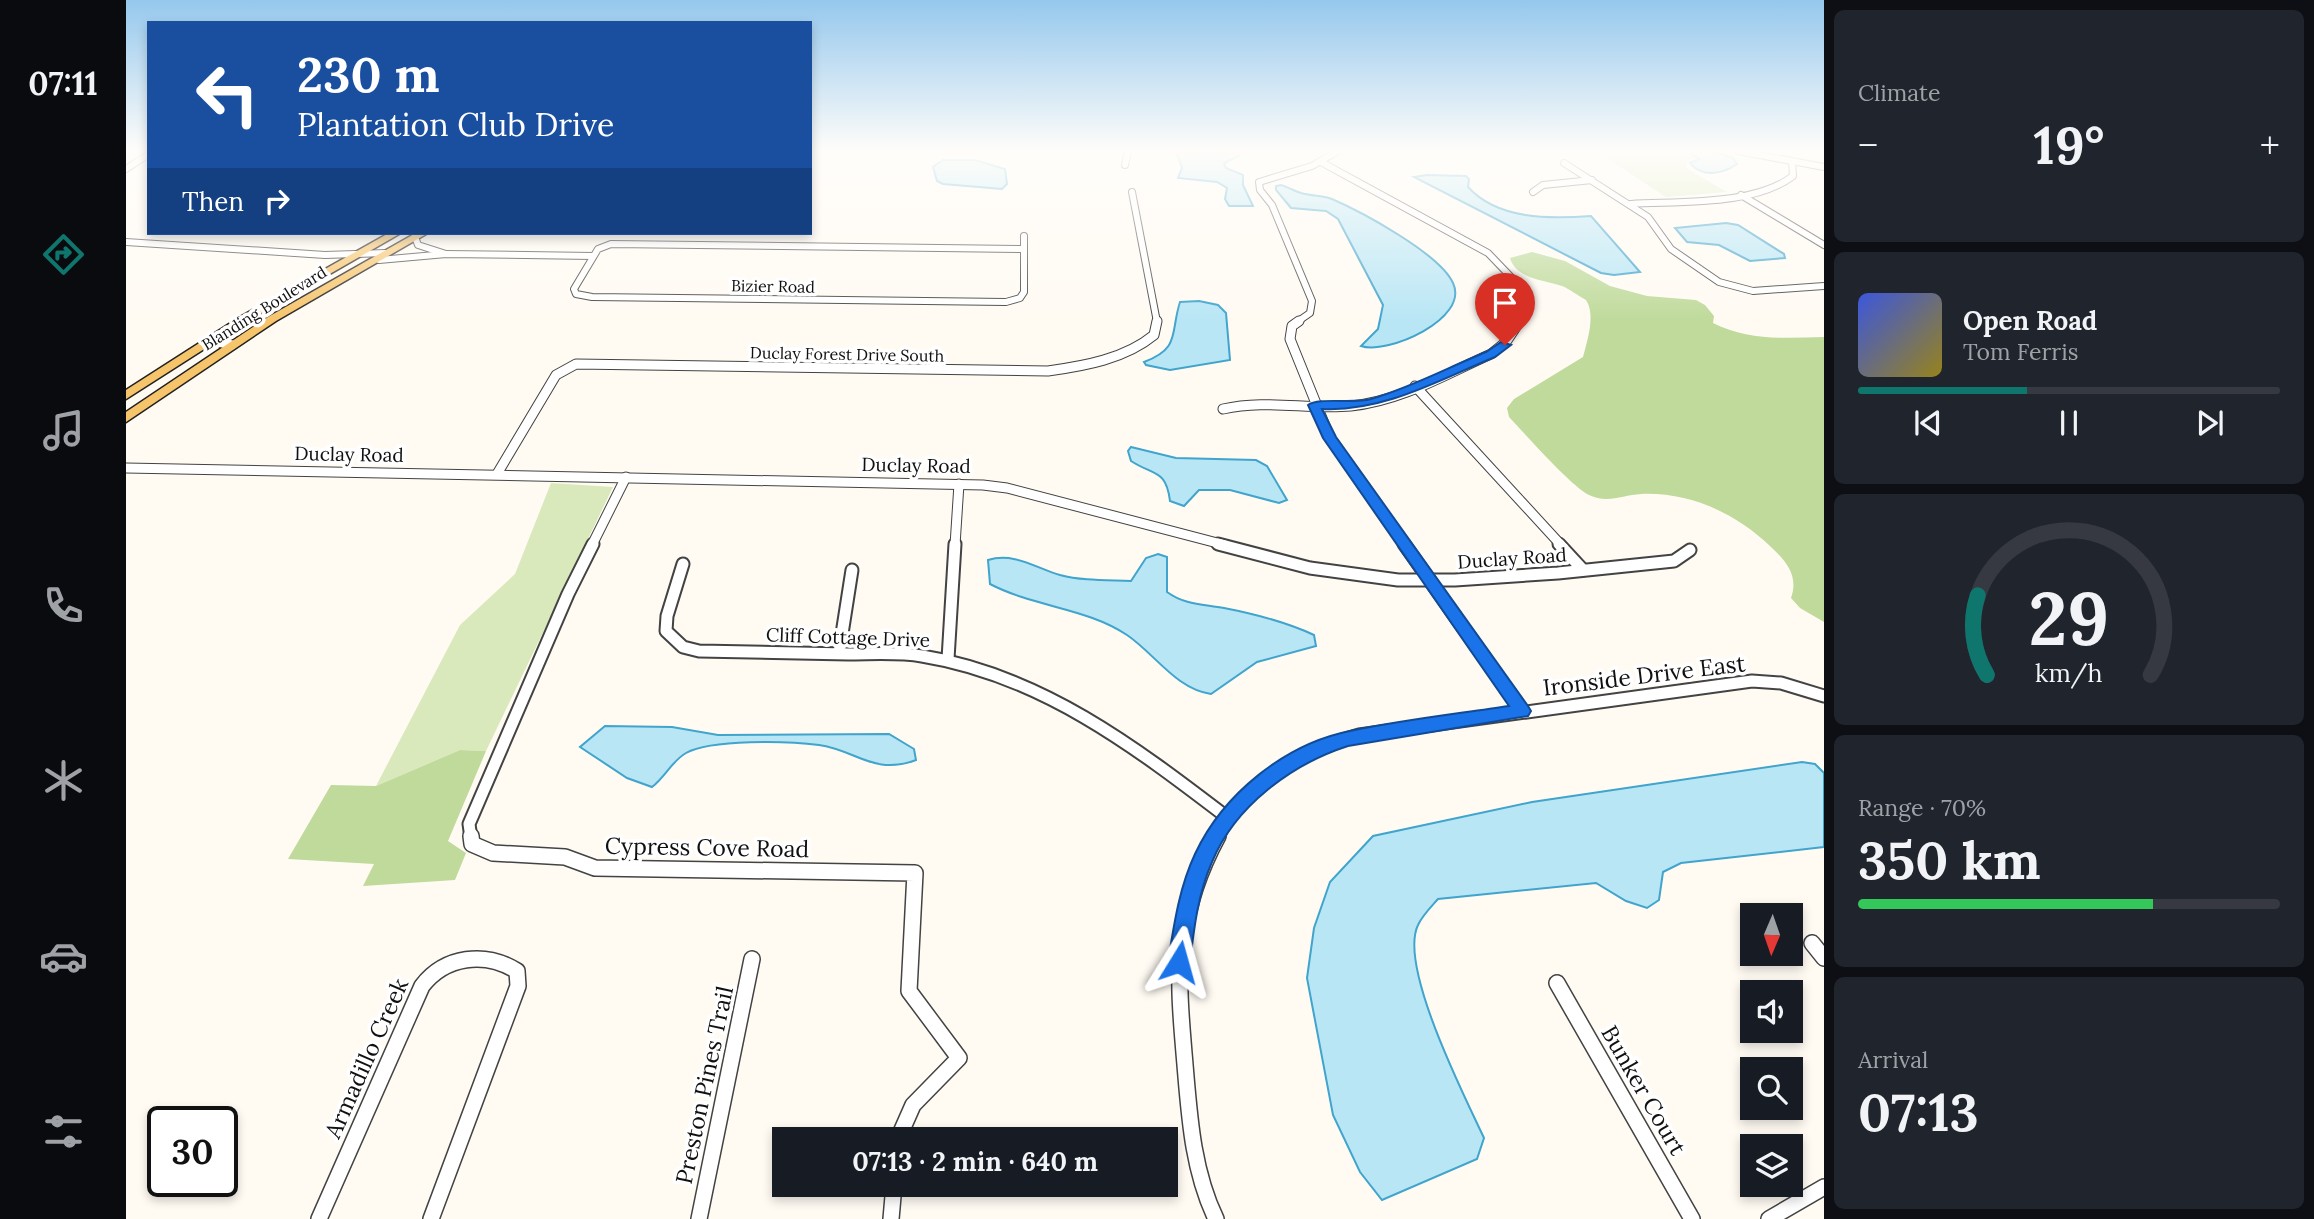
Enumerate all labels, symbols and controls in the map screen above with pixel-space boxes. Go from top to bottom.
text: 230 m [297,43,440,105]
icon: left [182,49,273,140]
text: 07:11 [28,63,98,104]
text: Climate [1858,78,1940,107]
text: Plantation Club Drive [297,104,614,145]
text: 19° [2034,112,2104,178]
text: − [1858,121,1878,169]
text: + [2260,121,2280,169]
icon: right [258,182,296,220]
text: Then [182,185,244,218]
icon: directions [39,230,88,279]
street label: Blanding Boulevard [198,261,330,354]
pin [1475,273,1535,345]
street label: Bizier Road [731,275,816,297]
icon: arrive [1486,284,1524,322]
text: Open Road [1963,304,2097,337]
text: Tom Ferris [1963,337,2078,366]
street label: Duclay Forest Drive South [750,342,945,366]
icon: previous [1909,404,1947,442]
icon: pause [2050,404,2088,442]
icon: next [2191,404,2229,442]
icon: music [39,406,88,455]
street label: Duclay Road [294,441,404,467]
street label: Duclay Road [861,452,971,478]
street label: Duclay Road [1457,542,1567,574]
text: 29 [2029,573,2109,666]
icon: phone [39,581,88,630]
street label: Cliff Cottage Drive [766,622,930,652]
street label: Ironside Drive East [1541,648,1747,702]
text: km/h [2035,657,2103,689]
icon: climate [39,756,88,805]
text: Range · 70% [1858,793,1986,822]
text: 350 km [1858,827,2041,893]
street label: Cypress Cove Road [605,831,810,863]
north arrow [1740,903,1802,966]
map controls [1740,903,1803,1197]
position arrow [1142,925,1216,999]
icon: car [39,932,88,981]
street label: Armadillo Creek [317,973,414,1143]
button: sound [1740,980,1803,1043]
street label: Preston Pines Trail [669,983,739,1187]
street label: Bunker Court [1595,1020,1693,1160]
text: Arrival [1858,1045,1928,1074]
button: search [1740,1057,1803,1120]
text: 07:13 [1858,1079,1979,1145]
speed limit sign: 30 [147,1106,238,1197]
icon: filters [39,1107,88,1156]
button: layers [1740,1134,1803,1197]
text: 07:13 · 2 min · 640 m [852,1145,1098,1178]

